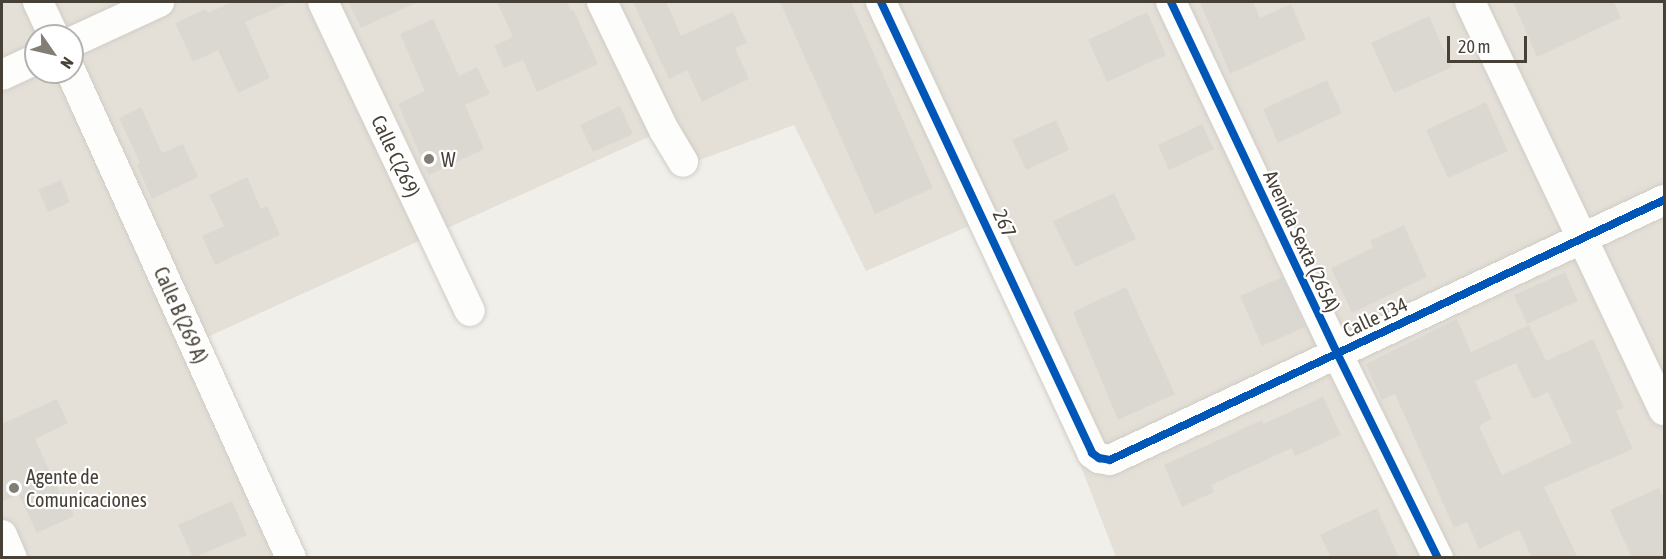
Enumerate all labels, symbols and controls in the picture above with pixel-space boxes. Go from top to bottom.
north arrow [24,24,84,84]
scale bar [1450,24,1530,62]
text: 20 m [1458,36,1490,57]
text: N [57,54,77,72]
street label: Calle C(269) [367,111,425,201]
place label: W [441,147,455,171]
marker: W [422,152,436,166]
street label: Avenida Sexta (265A) [1259,166,1345,316]
street label: 267 [988,205,1022,241]
street label: Calle B (269 A) [149,263,213,367]
street label: Calle 134 [1339,292,1411,342]
place label: Agente de Comunicaciones [26,464,147,511]
marker: Agente de Comunicaciones [7,481,21,495]

